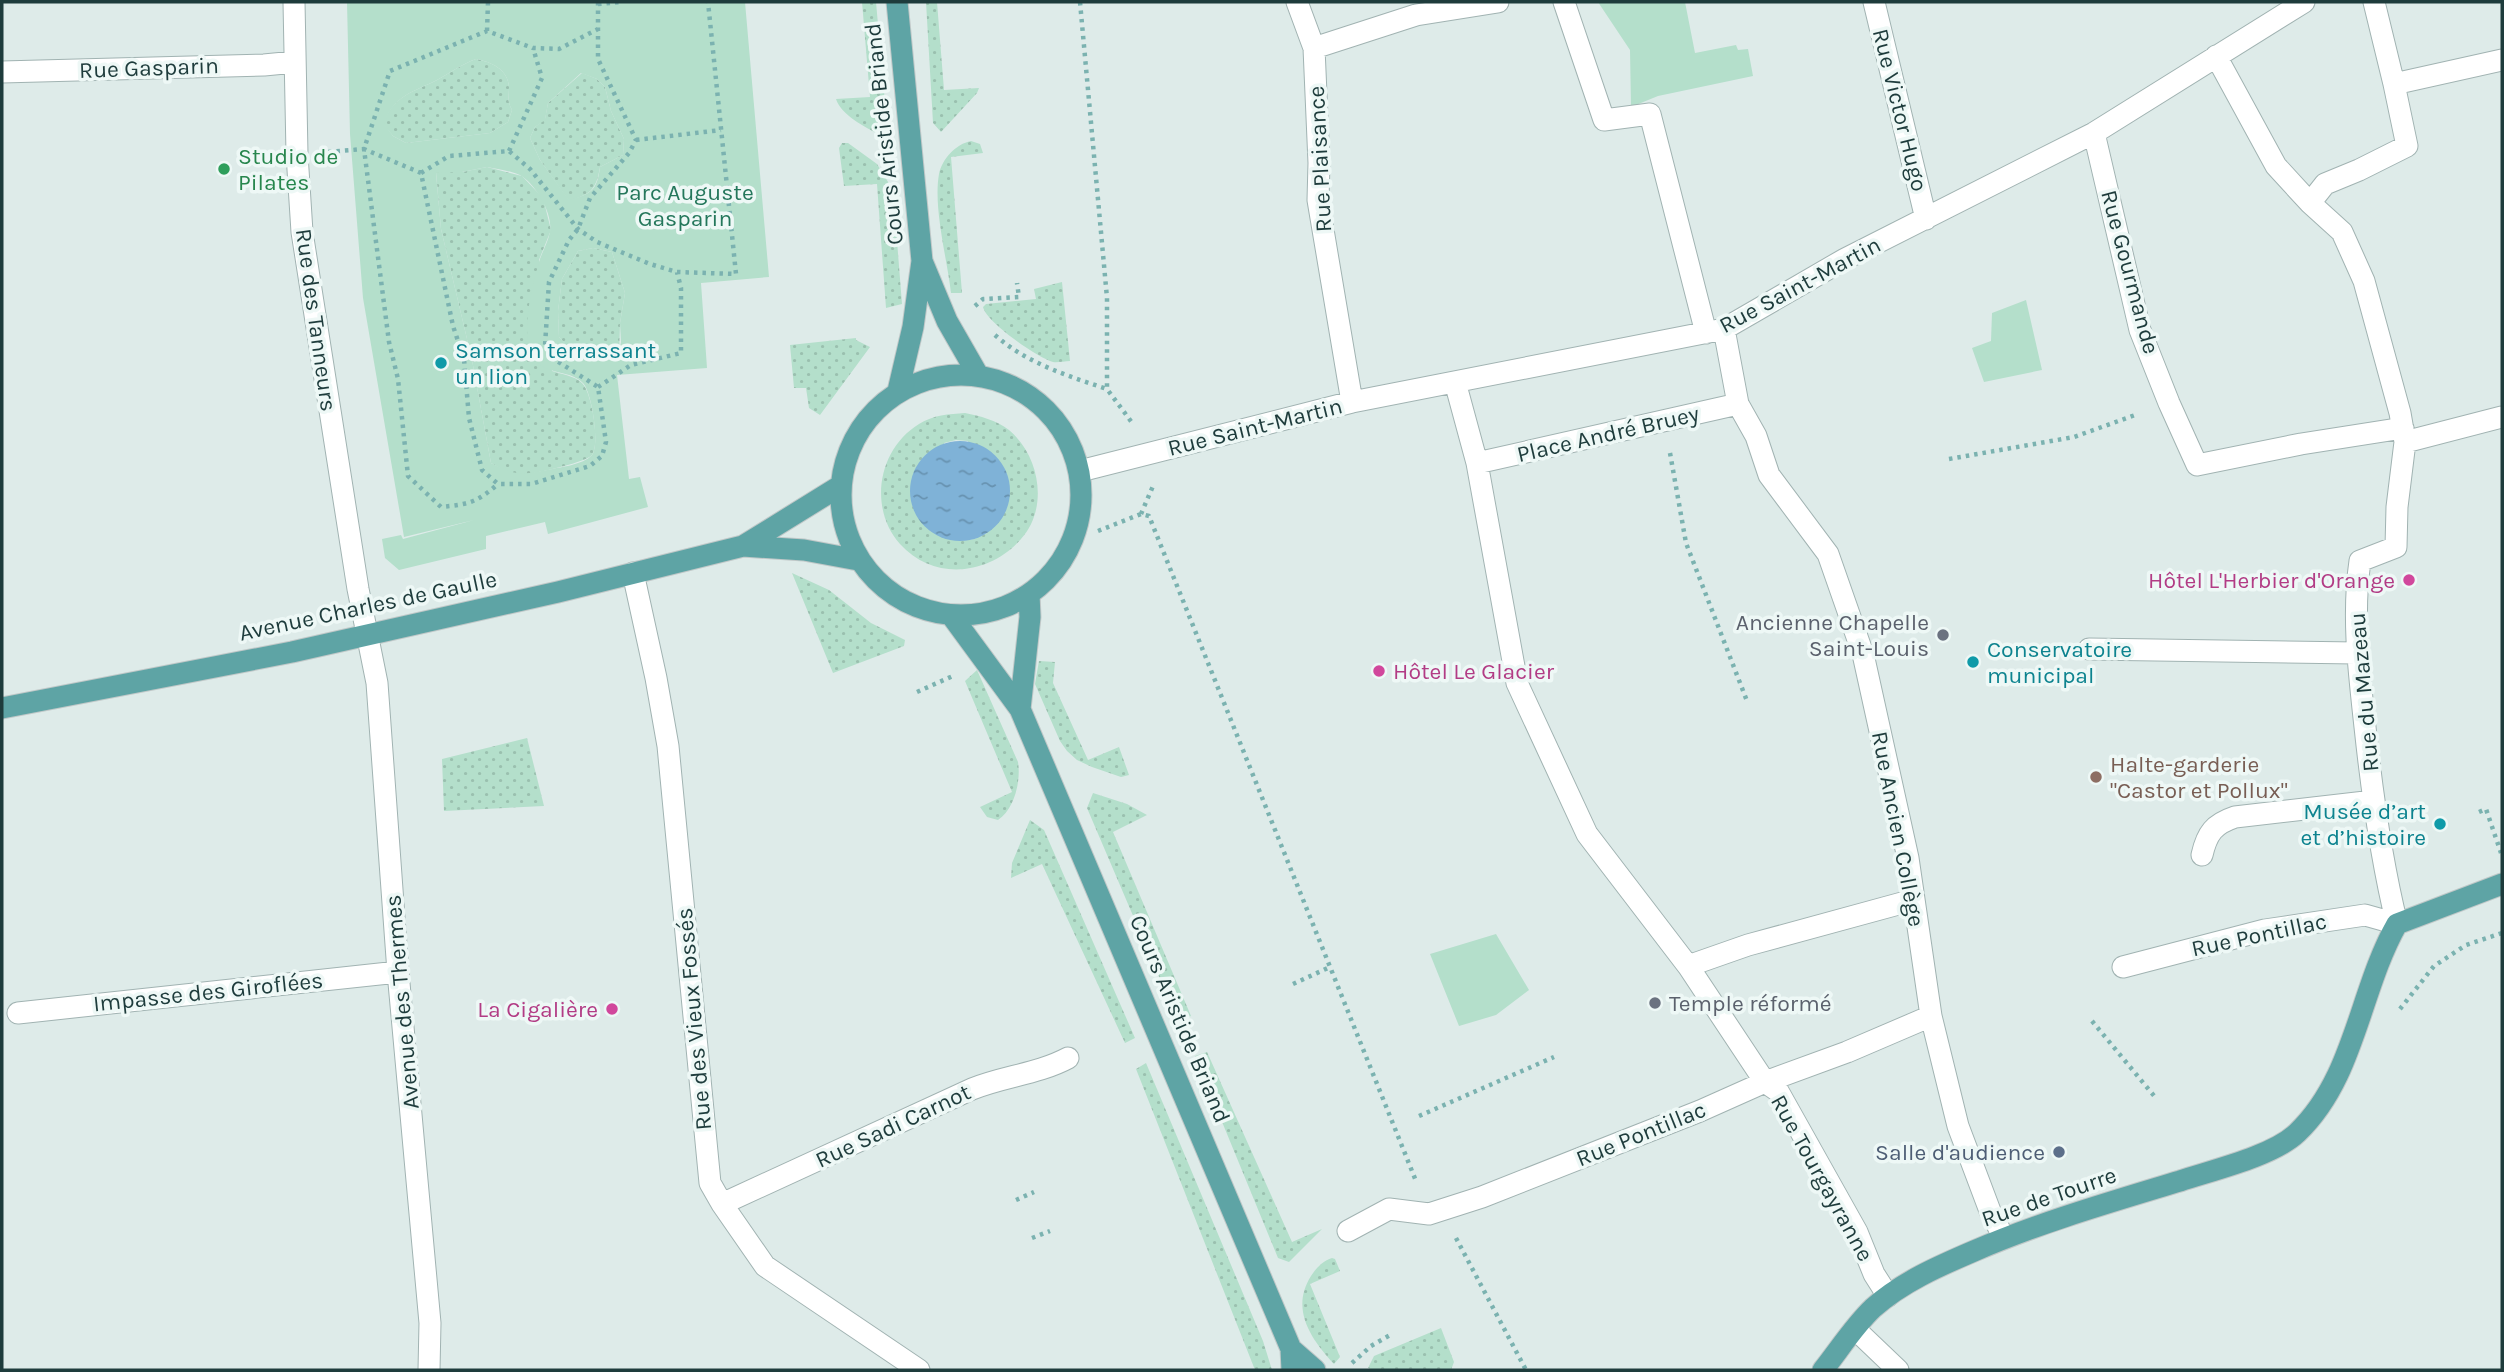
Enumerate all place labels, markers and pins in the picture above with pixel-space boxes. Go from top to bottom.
place label: Studio de Pilates [238,143,338,196]
marker: Studio de Pilates [216,161,232,177]
place label: Samson terrassant un lion [455,337,657,390]
marker: Samson terrassant un lion [433,355,449,371]
place label: Hôtel L'Herbier d'Orange [2148,567,2395,594]
marker: Hôtel L'Herbier d'Orange [2401,572,2417,588]
place label: Ancienne Chapelle Saint-Louis [1736,609,1929,662]
marker: Ancienne Chapelle Saint-Louis [1935,627,1951,643]
place label: Conservatoire municipal [1987,636,2132,689]
marker: Conservatoire municipal [1965,654,1981,670]
place label: Hôtel Le Glacier [1393,658,1555,685]
marker: Hôtel Le Glacier [1371,663,1387,679]
place label: Halte-garderie "Castor et Pollux" [2110,751,2288,804]
marker: Halte-garderie "Castor et Pollux" [2088,769,2104,785]
place label: Musée d’art et d’histoire [2301,798,2426,851]
marker: Musée d’art et d’histoire [2432,816,2448,832]
place label: Temple réformé [1669,990,1831,1017]
marker: Temple réformé [1647,995,1663,1011]
place label: La Cigalière [477,996,598,1023]
marker: La Cigalière [604,1001,620,1017]
place label: Salle d'audience [1875,1139,2045,1166]
marker: Salle d'audience [2051,1144,2067,1160]

